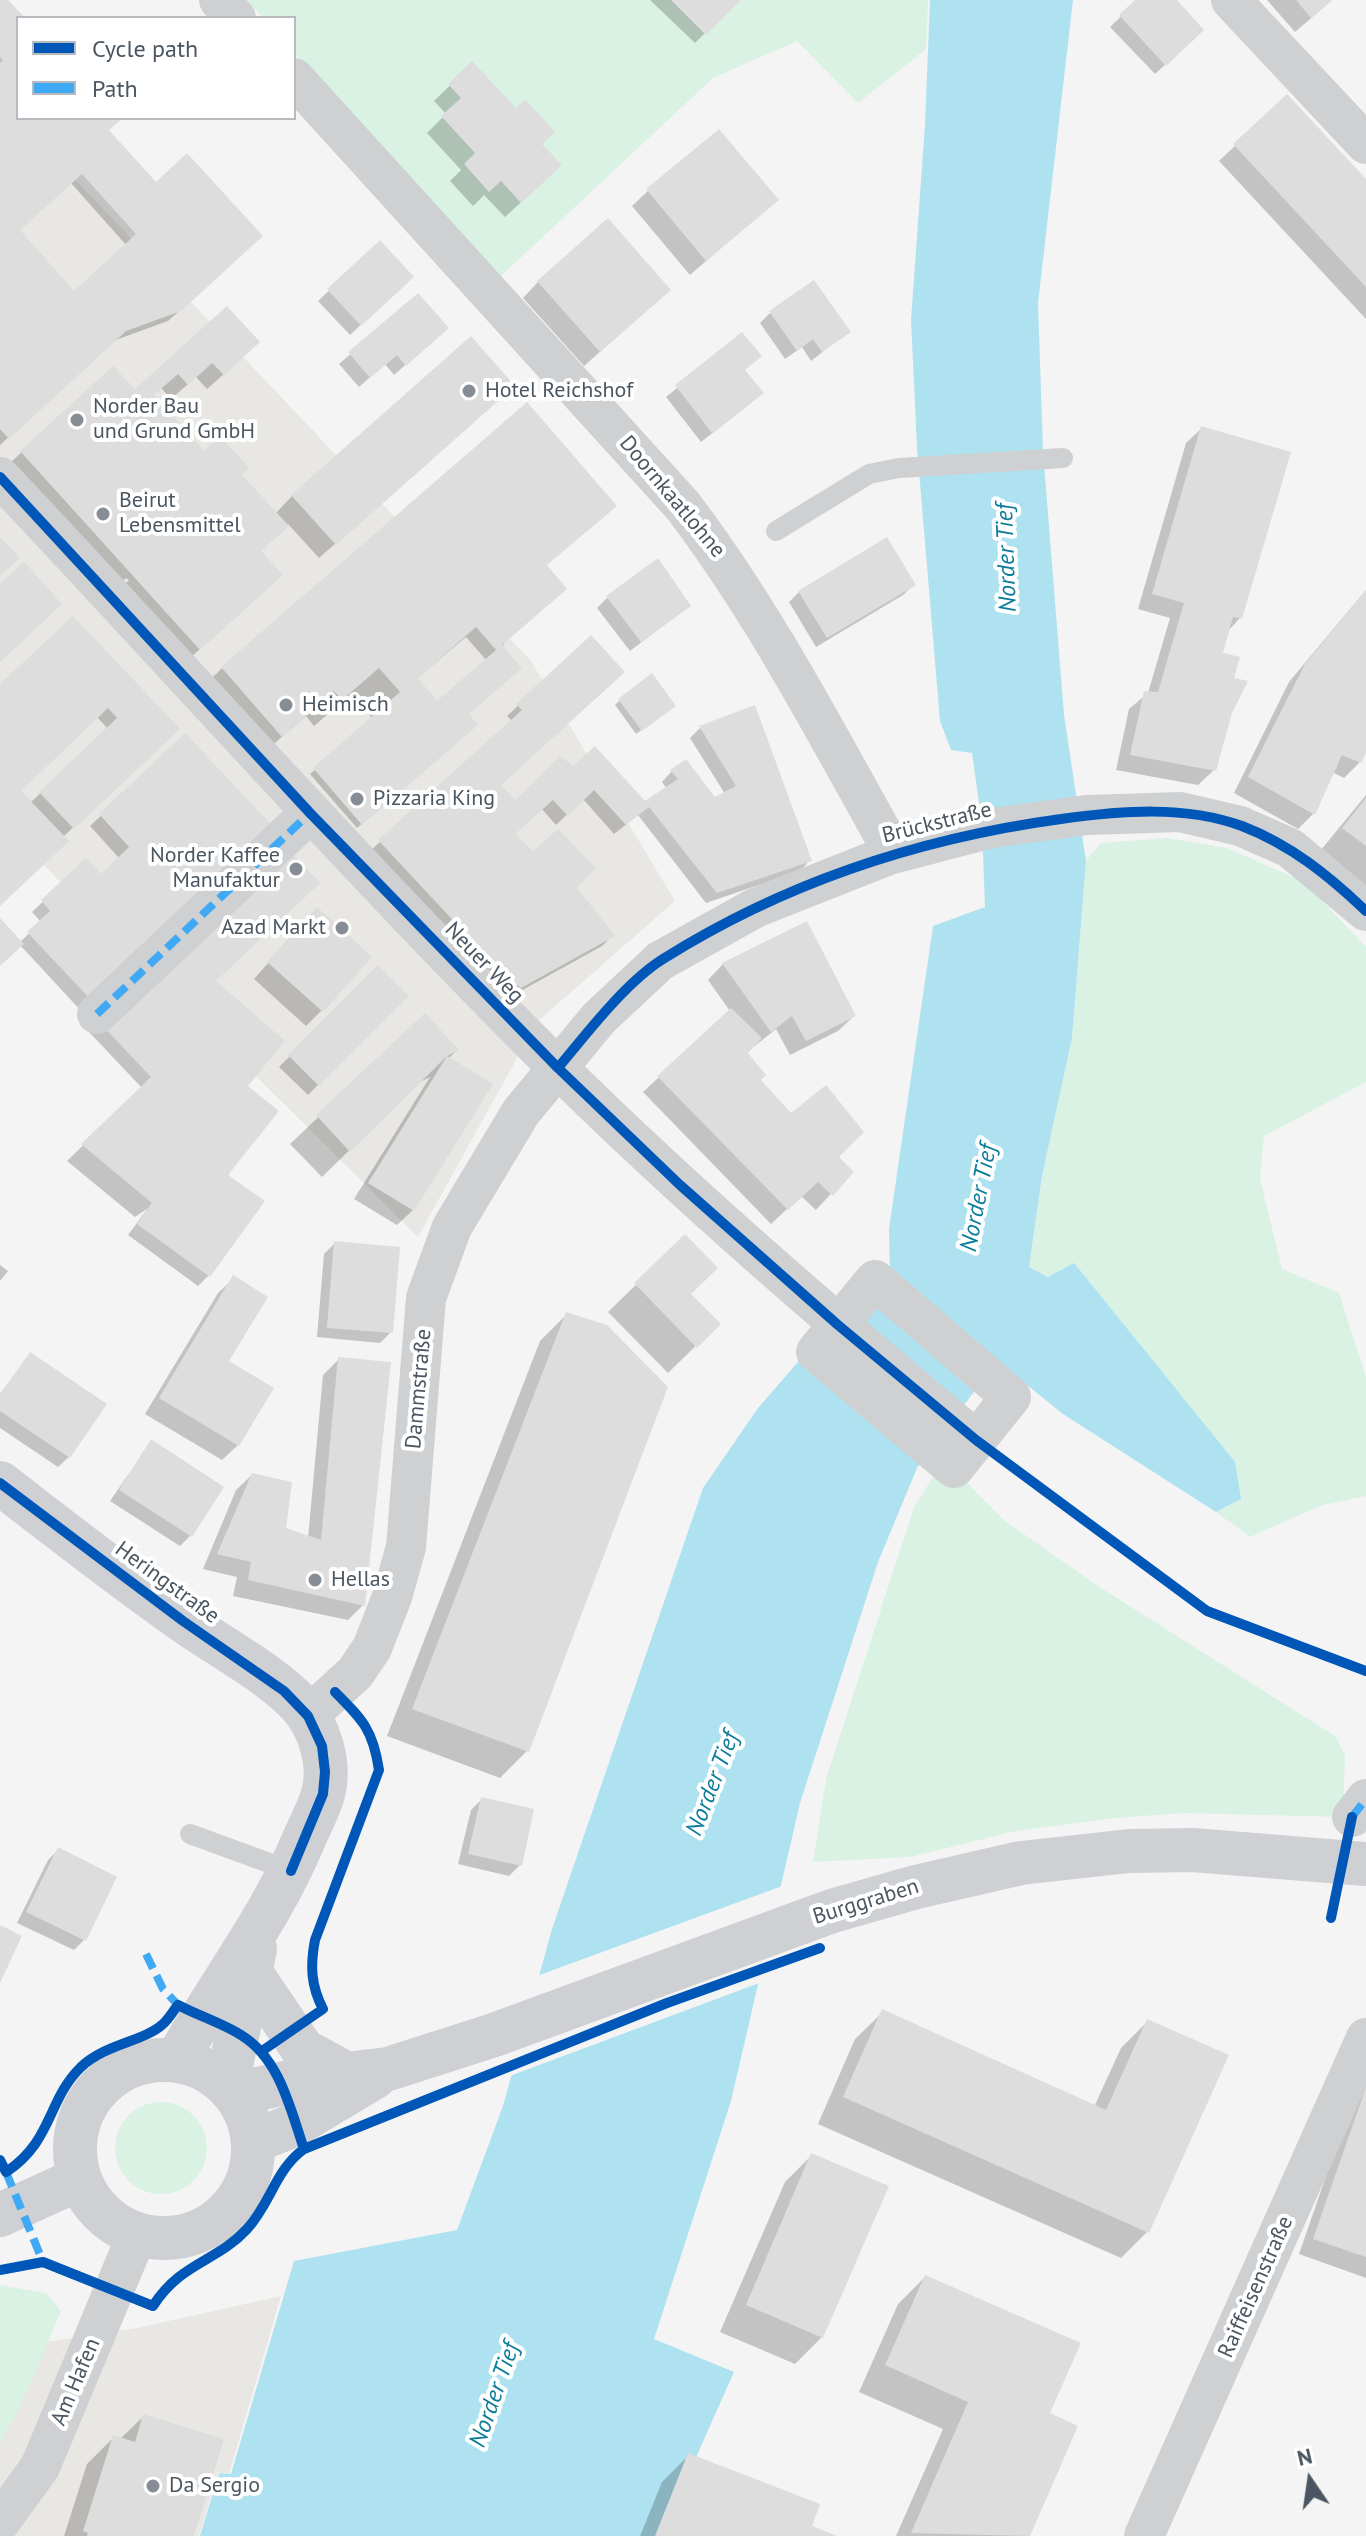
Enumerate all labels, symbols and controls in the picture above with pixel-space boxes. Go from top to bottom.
legend [16,16,296,120]
text: Cycle path [92,33,198,64]
text: Path [92,73,138,104]
place label: Hotel Reichshof [485,378,633,404]
marker: Hotel Reichshof [460,382,478,400]
place label: Norder Bau und Grund GmbH [93,394,255,446]
marker: Norder Bau und Grund GmbH [68,411,86,429]
street label: Doornkaatlohne [613,431,731,563]
place label: Beirut Lebensmittel [119,488,241,540]
water label: Norder Tief [991,503,1023,613]
marker: Beirut Lebensmittel [94,505,112,523]
place label: Heimisch [302,692,389,718]
marker: Heimisch [277,696,295,714]
place label: Pizzaria King [373,786,495,812]
marker: Pizzaria King [348,790,366,808]
street label: Brückstraße [879,797,995,849]
place label: Norder Kaffee Manufaktur [150,843,280,894]
marker: Norder Kaffee Manufaktur [287,860,305,878]
place label: Azad Markt [221,915,326,941]
street label: Neuer Weg [439,917,529,1009]
marker: Azad Markt [333,919,351,937]
water label: Norder Tief [954,1142,1004,1254]
street label: Dammstraße [401,1328,437,1450]
street label: Heringstraße [110,1536,224,1630]
place label: Hellas [331,1567,390,1593]
marker: Hellas [306,1571,324,1589]
water label: Norder Tief [680,1728,746,1840]
street label: Burggraben [810,1873,922,1931]
street label: Raiffeisenstraße [1213,2212,1299,2362]
street label: Am Hafen [46,2334,106,2430]
water label: Norder Tief [464,2339,526,2451]
north arrow [1270,2440,1350,2520]
text: N [1294,2441,1315,2472]
place label: Da Sergio [169,2473,260,2499]
marker: Da Sergio [144,2477,162,2495]

